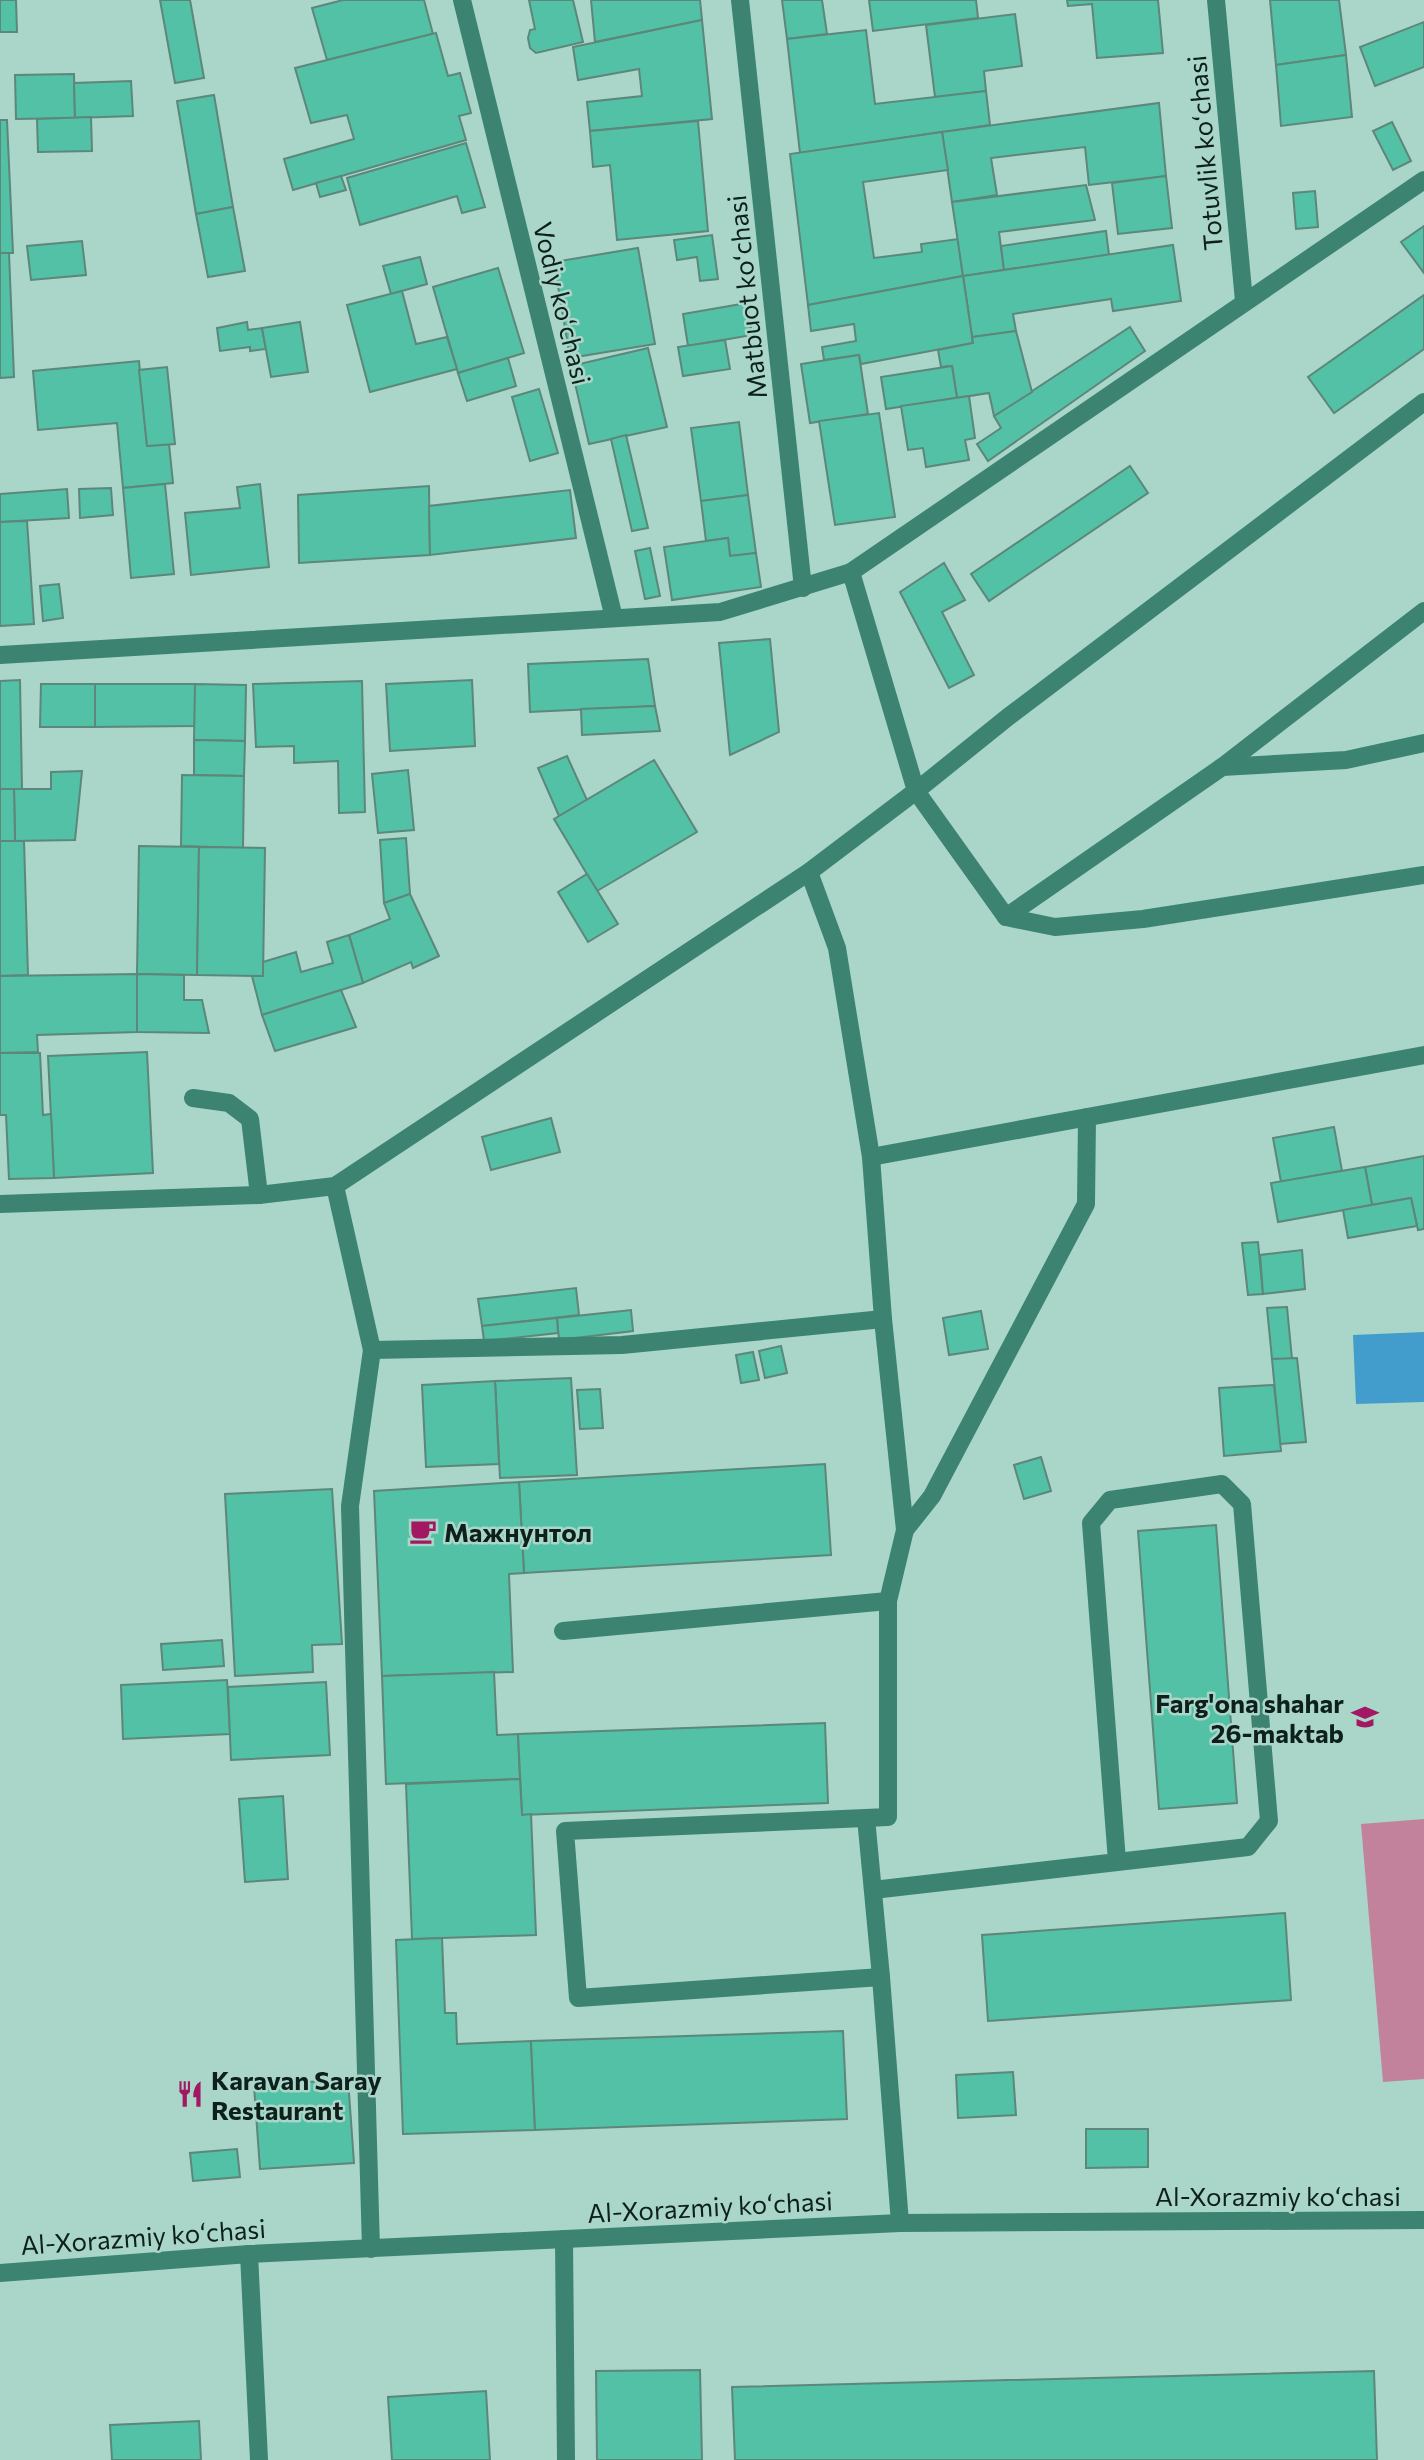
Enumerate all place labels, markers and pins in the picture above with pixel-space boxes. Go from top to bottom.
cafe icon: Мажнунтол [408,1516,438,1546]
place label: Мажнунтол [444,1516,592,1547]
place label: Farg'ona shahar 26-maktab [1155,1687,1344,1748]
school or university icon: Farg'ona shahar 26-maktab [1350,1702,1380,1732]
place label: Karavan Saray Restaurant [211,2064,382,2125]
restaurant icon: Karavan Saray Restaurant [175,2079,205,2109]

